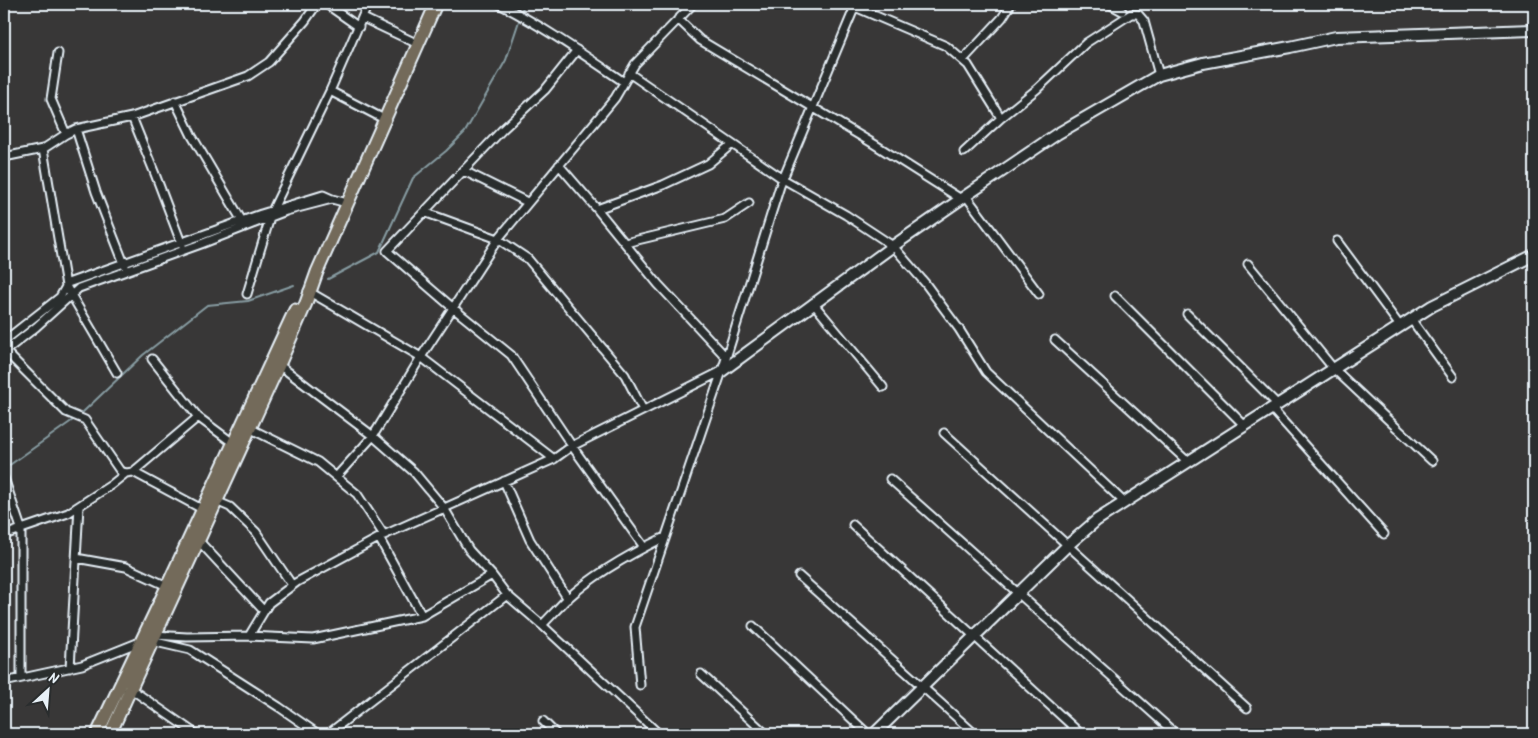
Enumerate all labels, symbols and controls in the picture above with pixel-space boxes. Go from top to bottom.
north arrow [22,666,72,716]
text: N [44,667,62,691]

